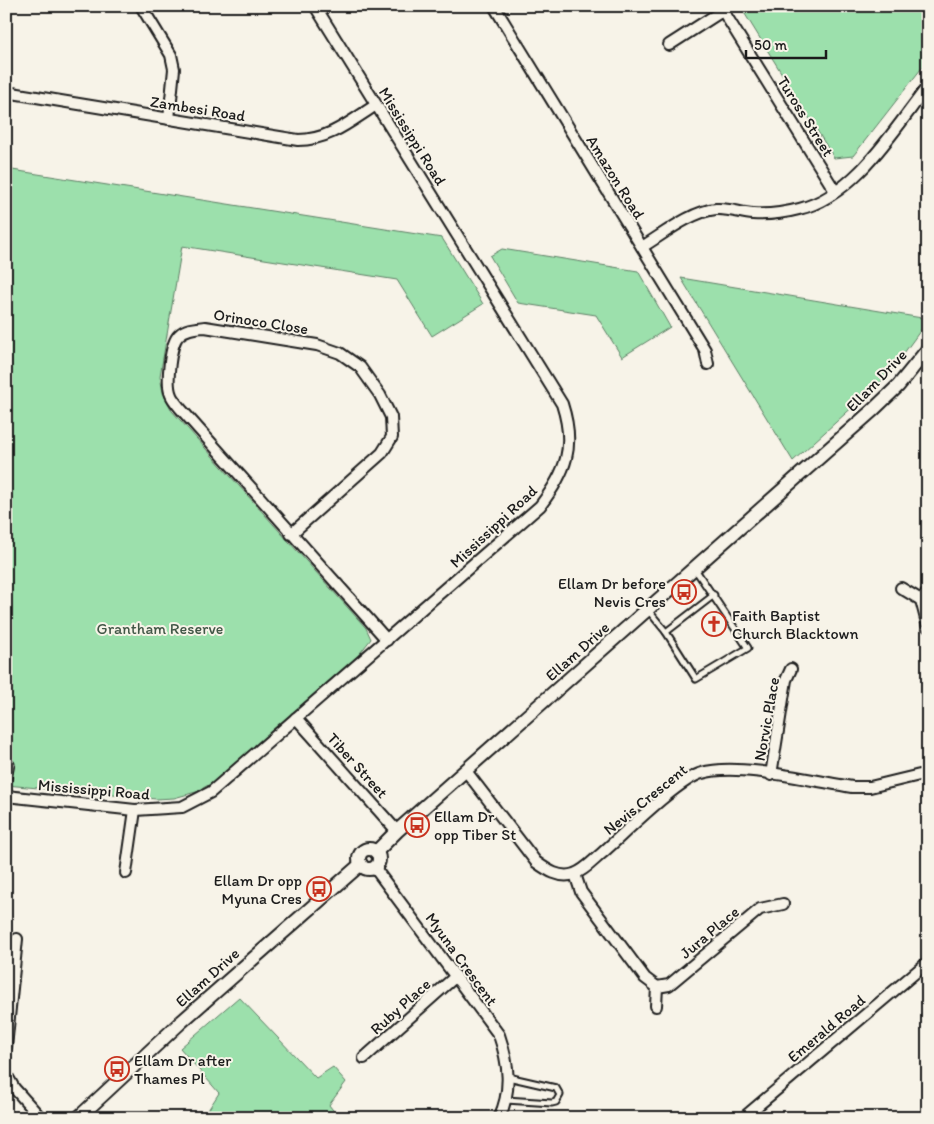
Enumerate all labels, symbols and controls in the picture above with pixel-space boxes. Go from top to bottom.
scale bar [746,28,826,60]
text: 50 m [754,36,787,54]
street label: Tuross Street [773,72,838,160]
street label: Mississippi Road [375,84,450,189]
street label: Zambesi Road [149,92,247,125]
street label: Amazon Road [582,132,649,223]
street label: Orinoco Close [212,305,310,338]
street label: Ellam Drive [842,345,911,416]
street label: Mississippi Road [446,481,541,572]
place label: Ellam Dr before Nevis Cres [558,574,666,611]
bus stop icon: Ellam Dr before Nevis Cres [671,579,697,605]
place label: Faith Baptist Church Blacktown [732,606,859,643]
church icon: Faith Baptist Church Blacktown [701,611,727,637]
street label: Ellam Drive [541,618,613,685]
park label: Grantham Reserve [97,619,223,638]
street label: Norvic Place [750,676,783,763]
street label: Tiber Street [323,729,392,802]
street label: Nevis Crescent [600,760,691,839]
street label: Mississippi Road [37,775,151,804]
place label: Ellam Dr opp Tiber St [434,807,516,844]
bus stop icon: Ellam Dr opp Tiber St [404,812,430,838]
place label: Ellam Dr opp Myuna Cres [214,871,302,908]
bus stop icon: Ellam Dr opp Myuna Cres [306,876,332,902]
street label: Jura Place [676,902,743,963]
street label: Myuna Crescent [421,909,502,1010]
street label: Ellam Drive [171,944,243,1011]
street label: Ruby Place [366,974,435,1038]
street label: Emerald Road [784,990,869,1066]
place label: Ellam Dr after Thames Pl [134,1051,231,1088]
bus stop icon: Ellam Dr after Thames Pl [104,1056,130,1082]

